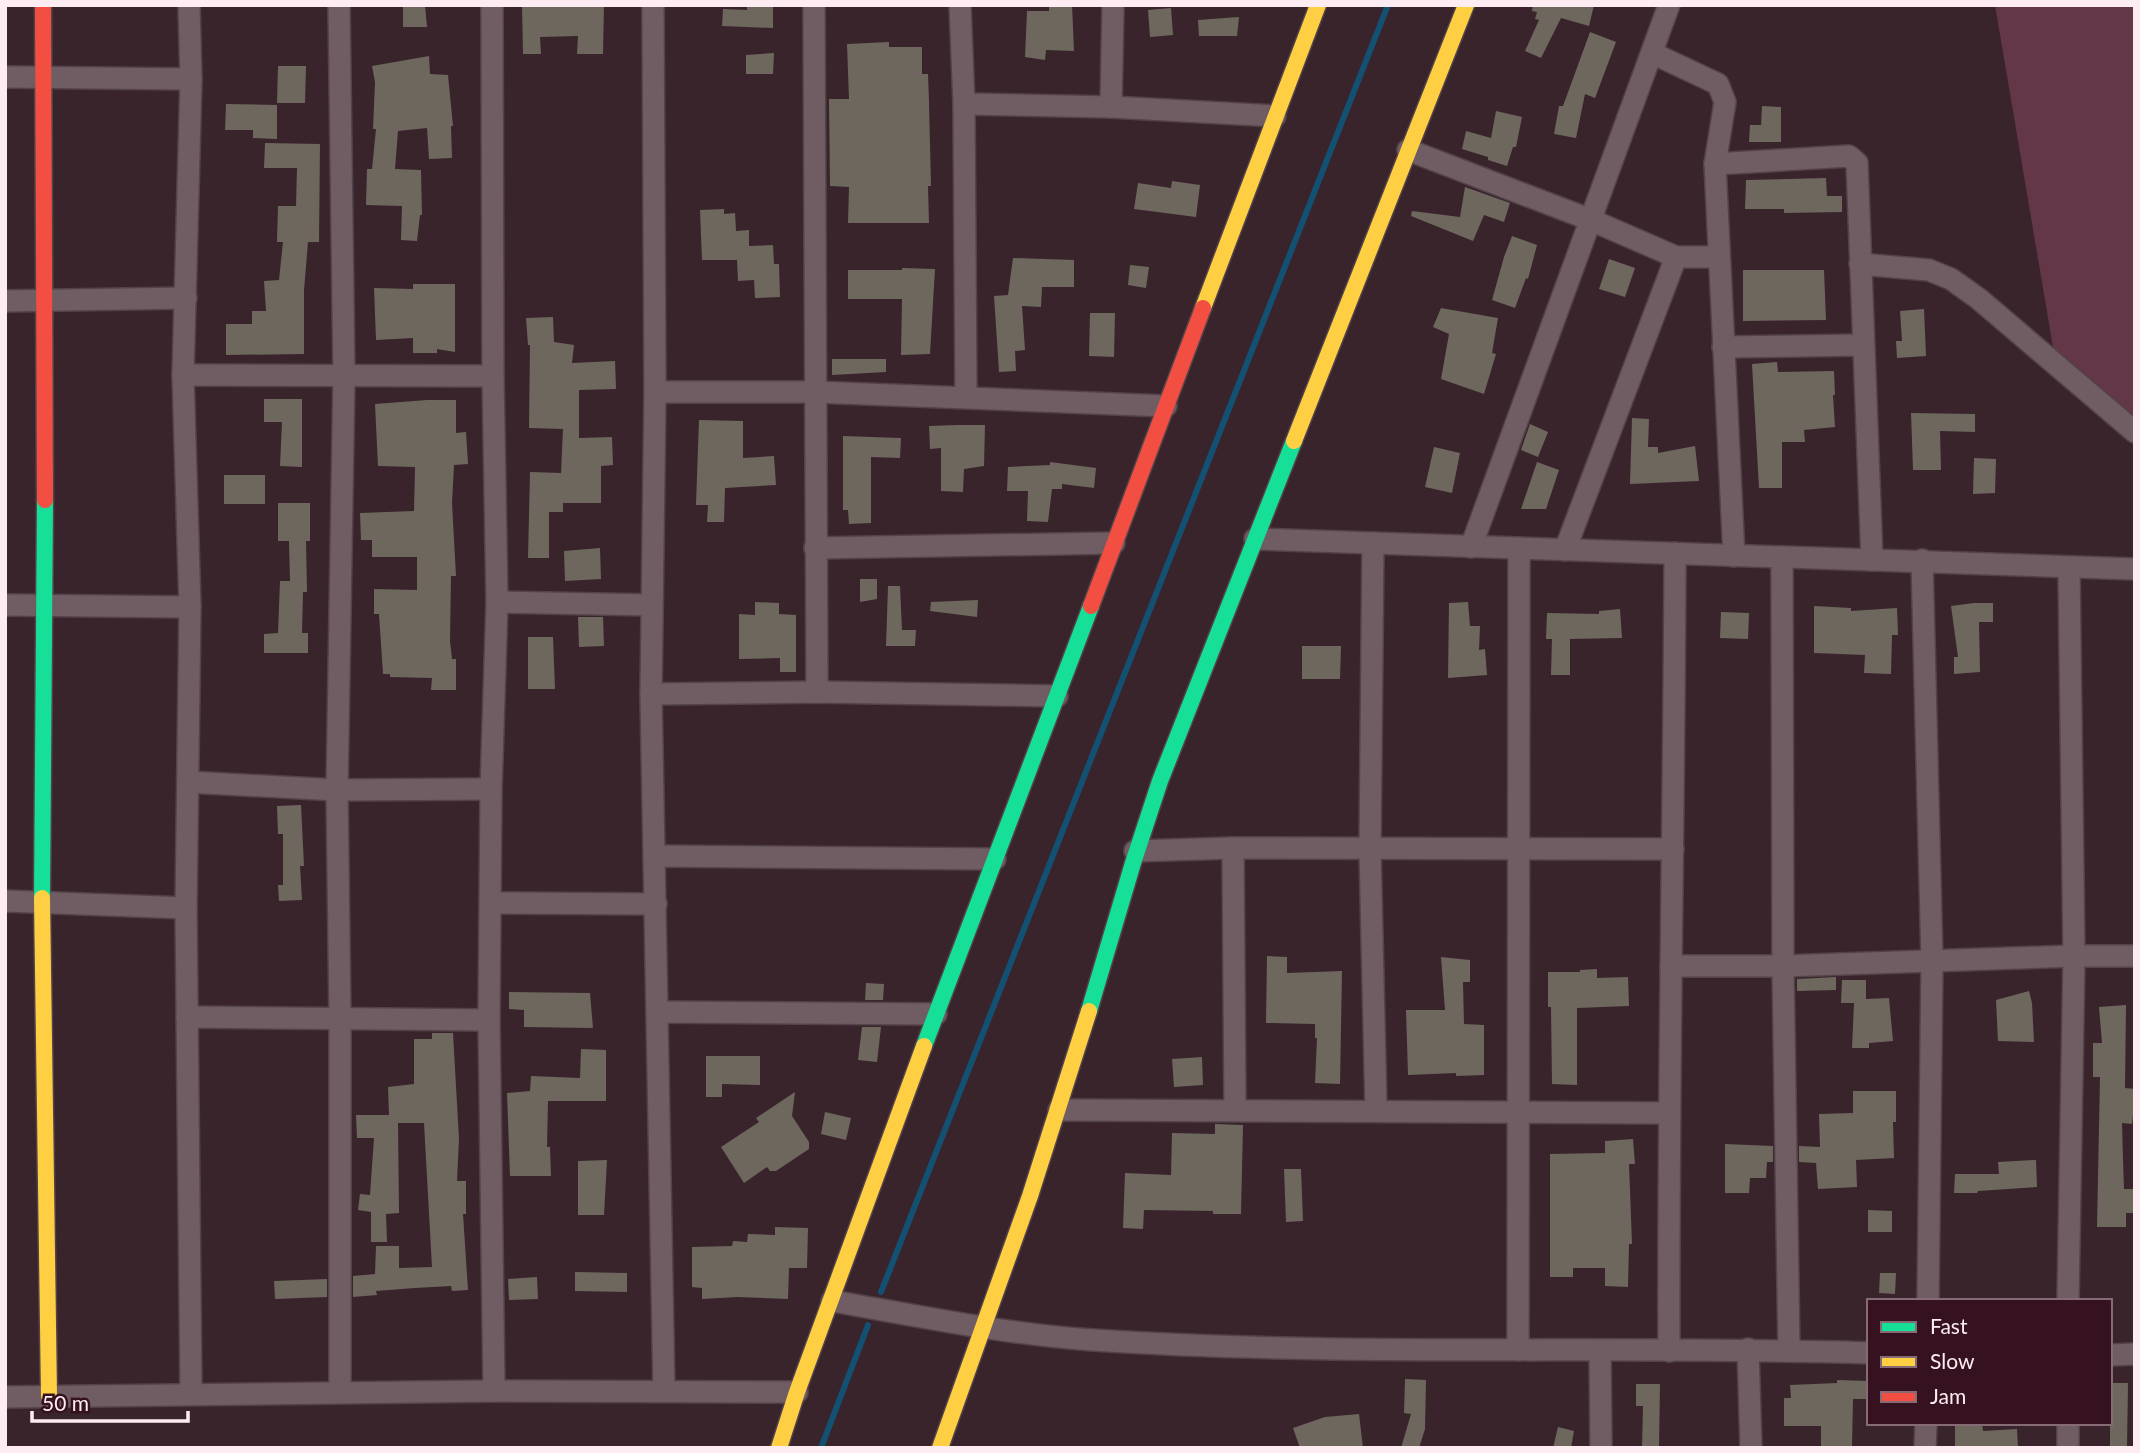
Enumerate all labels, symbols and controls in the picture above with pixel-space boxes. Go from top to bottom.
legend [1867,1299,2112,1425]
text: Fast [1930,1313,1968,1338]
text: Slow [1930,1348,1975,1373]
scale bar [32,1380,187,1424]
text: Jam [1930,1383,1966,1408]
text: 50 m [42,1390,89,1415]

